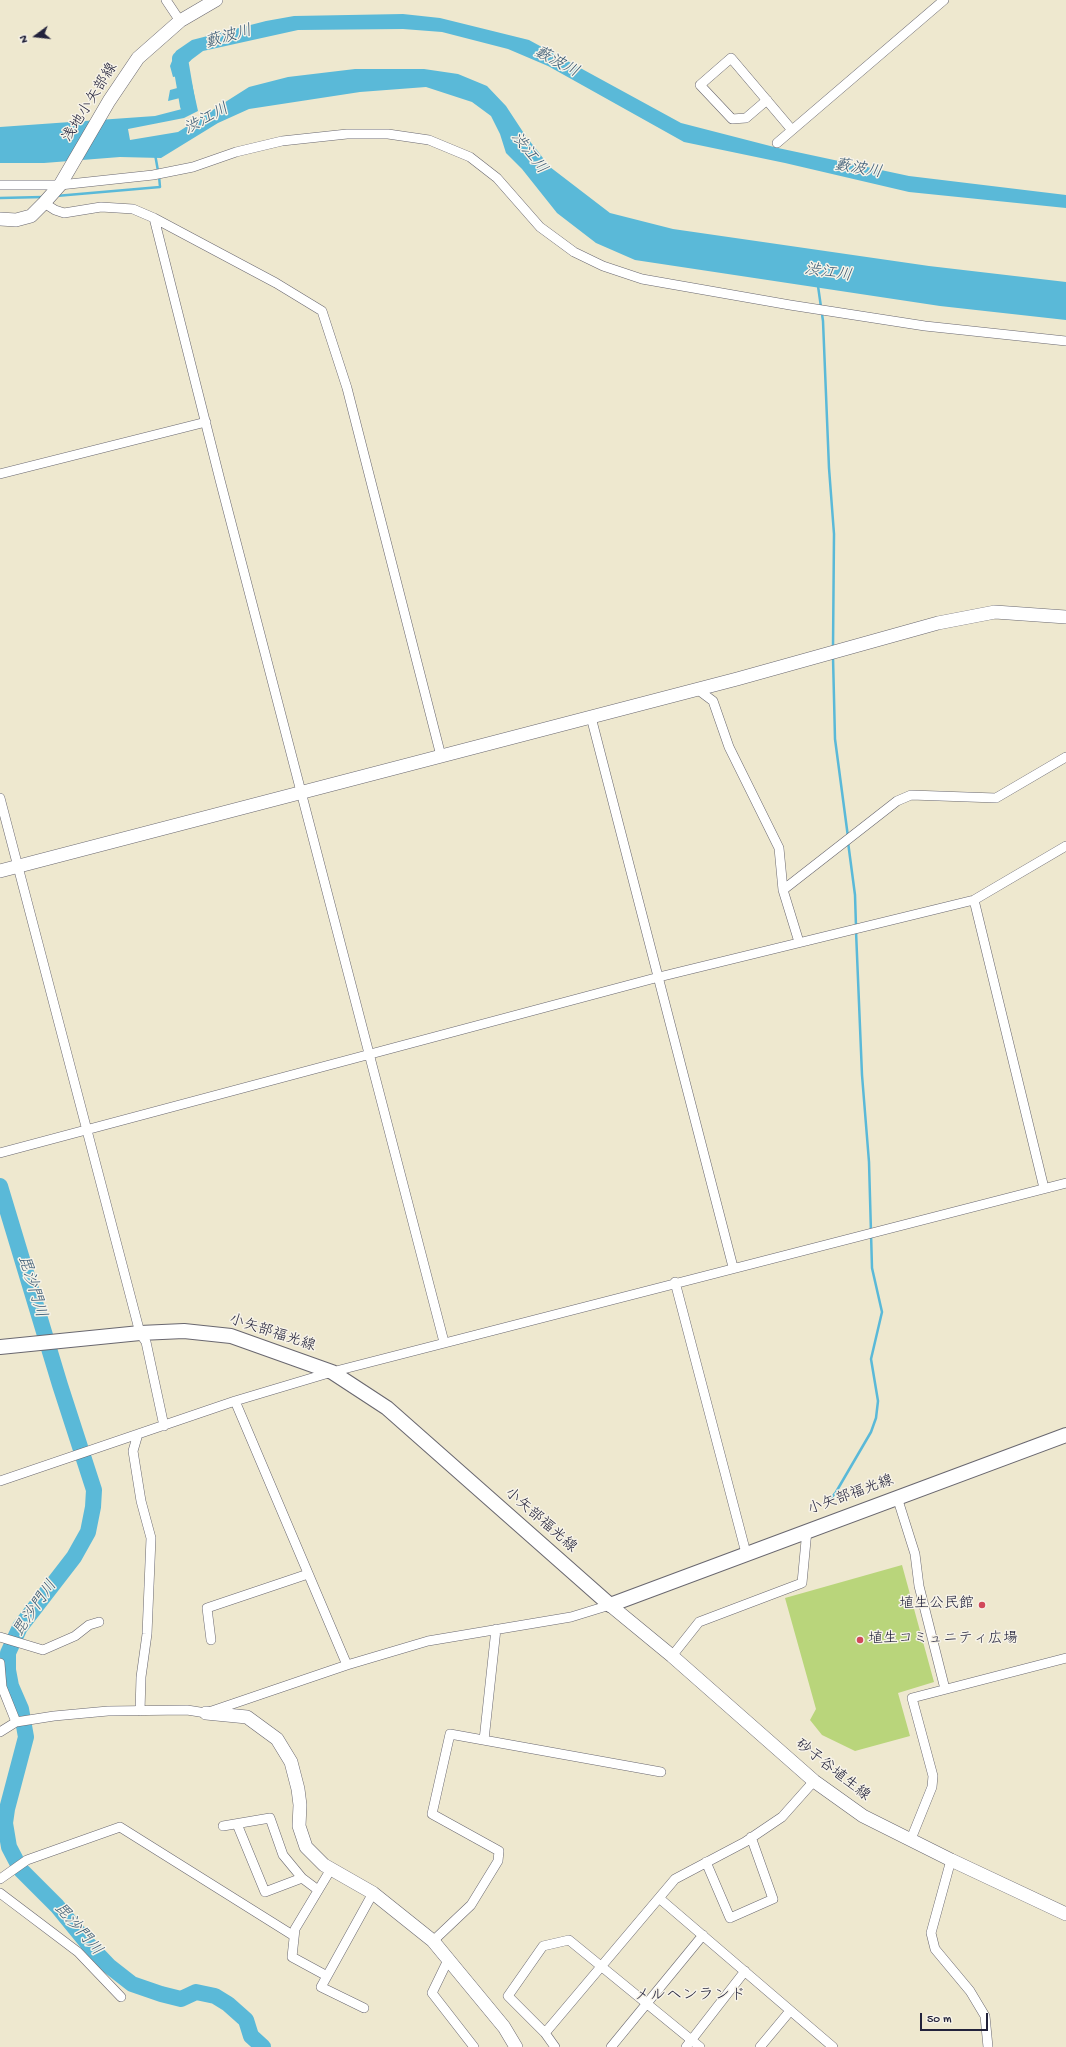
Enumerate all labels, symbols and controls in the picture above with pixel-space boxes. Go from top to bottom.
north arrow [16,16,56,56]
water label: 藪波川 [203,22,255,54]
text: N [18,34,31,44]
water label: 藪波川 [530,43,582,83]
street label: 浅地小矢部線 [60,60,122,146]
water label: 渋江川 [181,100,233,140]
water label: 渋江川 [506,129,550,179]
water label: 藪波川 [833,156,883,184]
water label: 渋江川 [803,261,853,287]
water label: 毘沙門川 [12,1254,50,1320]
street label: 小矢部福光線 [226,1312,318,1356]
street label: 小矢部福光線 [806,1472,896,1520]
street label: 小矢部福光線 [500,1485,580,1557]
water label: 毘沙門川 [10,1577,62,1641]
place label: 埴生公民館 [899,1596,974,1614]
marker: 埴生公民館 [977,1600,987,1610]
place label: 埴生コミュニティ広場 [868,1631,1018,1649]
marker: 埴生コミュニティ広場 [855,1635,865,1645]
street label: 砂子谷埴生線 [791,1736,873,1806]
water label: 毘沙門川 [49,1900,105,1960]
district label: メルヘンランド [634,1987,746,2007]
scale bar [922,2005,990,2031]
text: 50 m [927,2013,952,2027]

